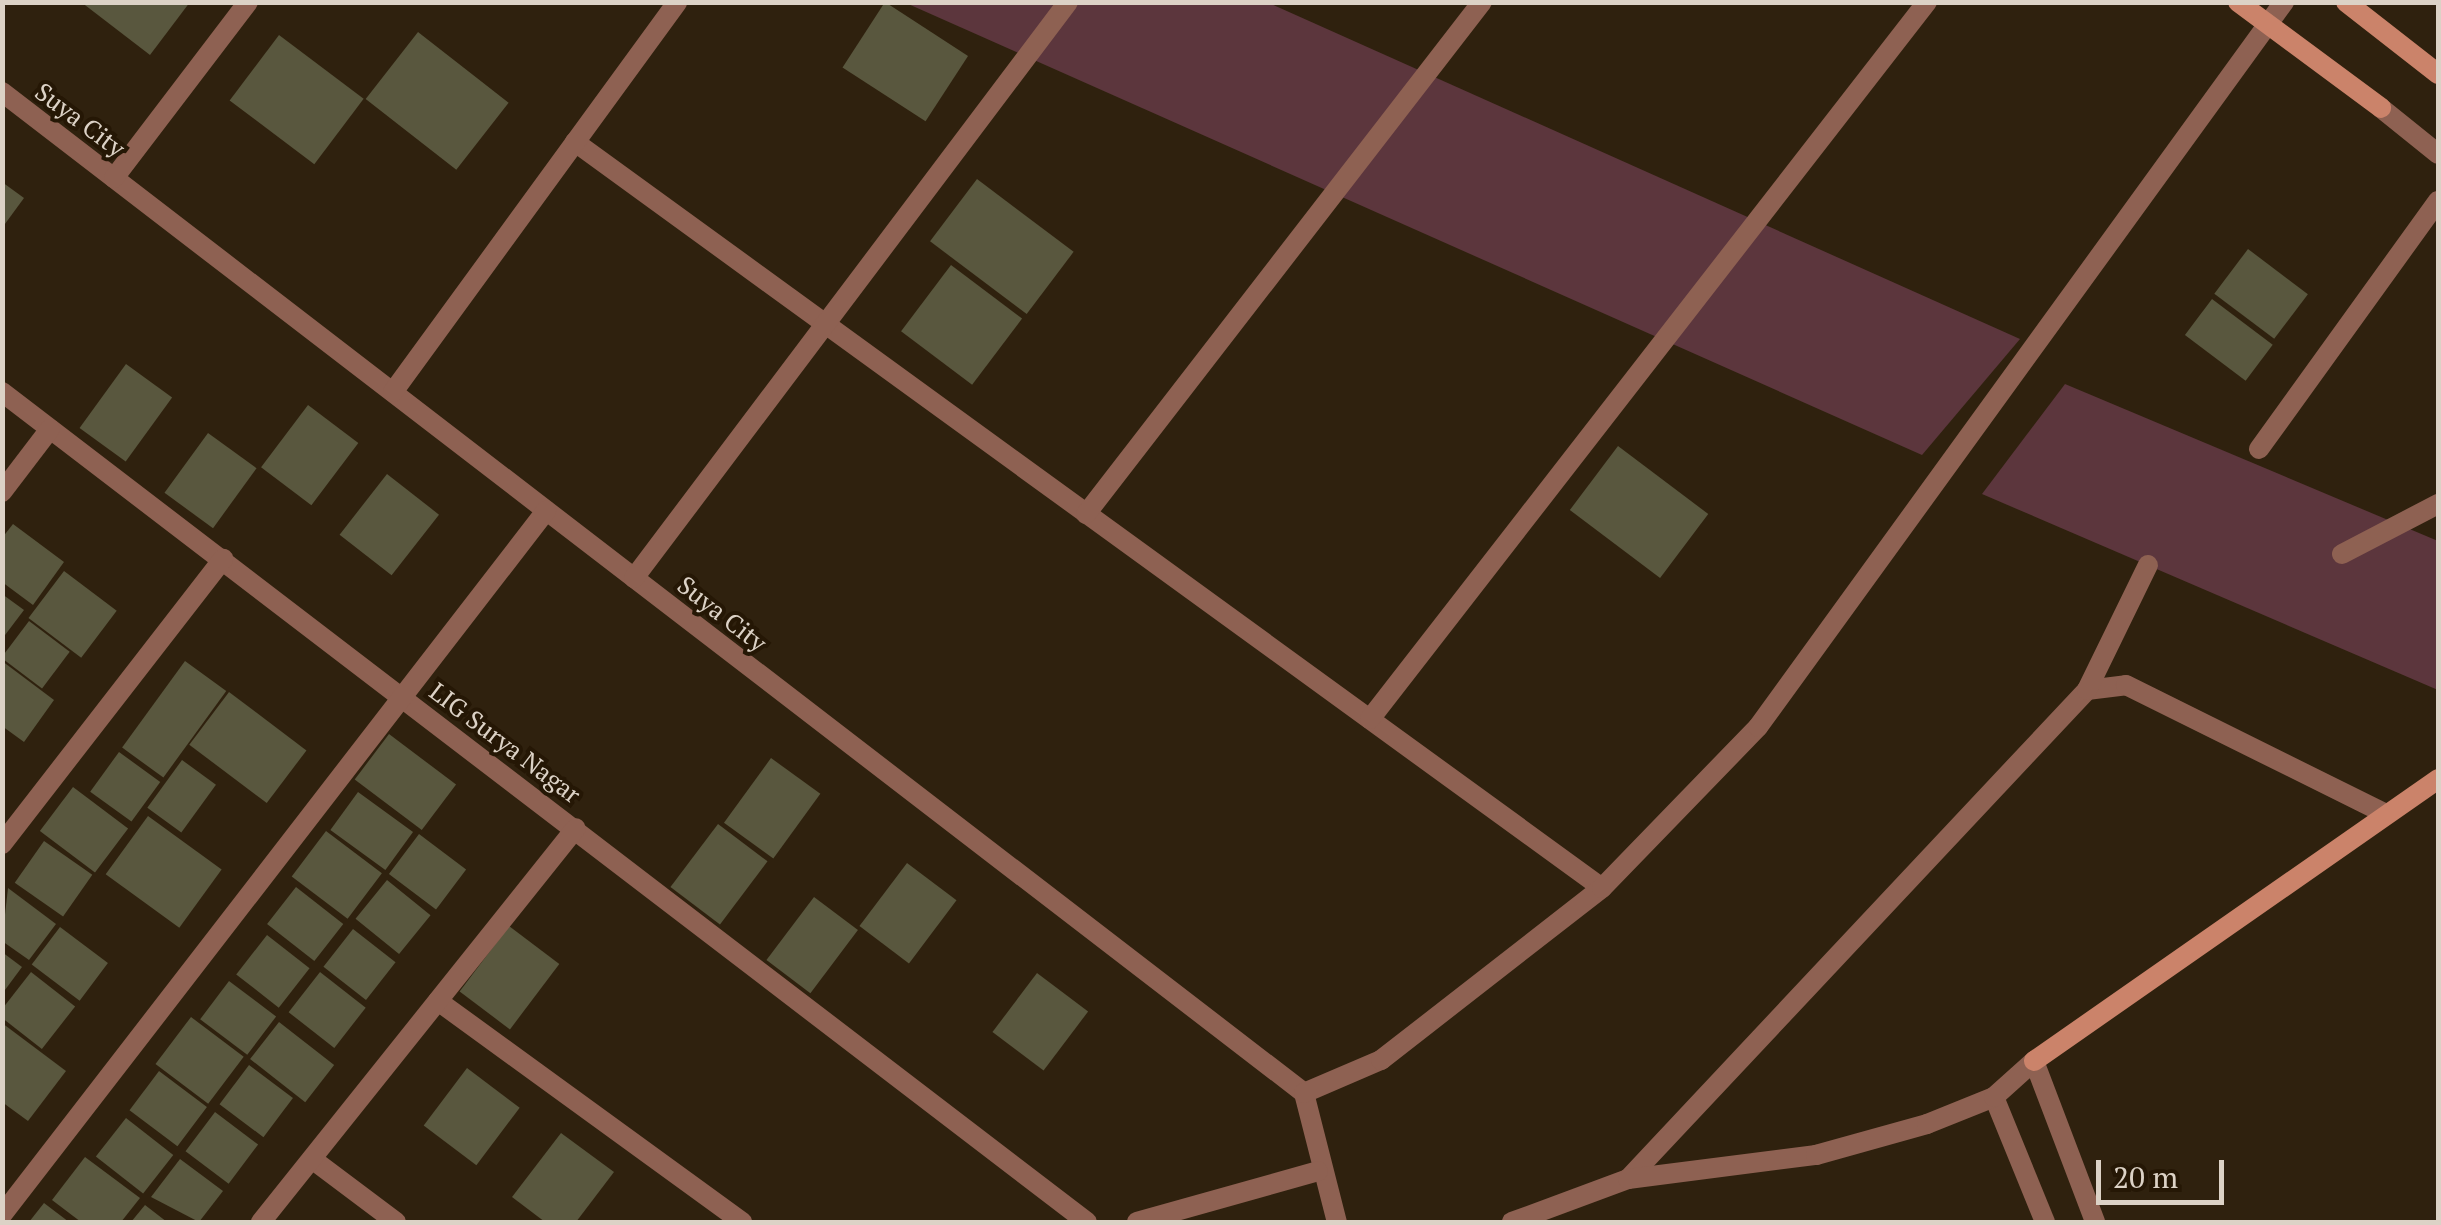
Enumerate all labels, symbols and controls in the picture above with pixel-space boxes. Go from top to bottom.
street label: Suya City [29,77,131,163]
street label: Suya City [672,570,772,658]
street label: LIG Surya Nagar [424,676,586,810]
scale bar [2101,1140,2228,1202]
text: 20 m [2113,1157,2178,1197]

